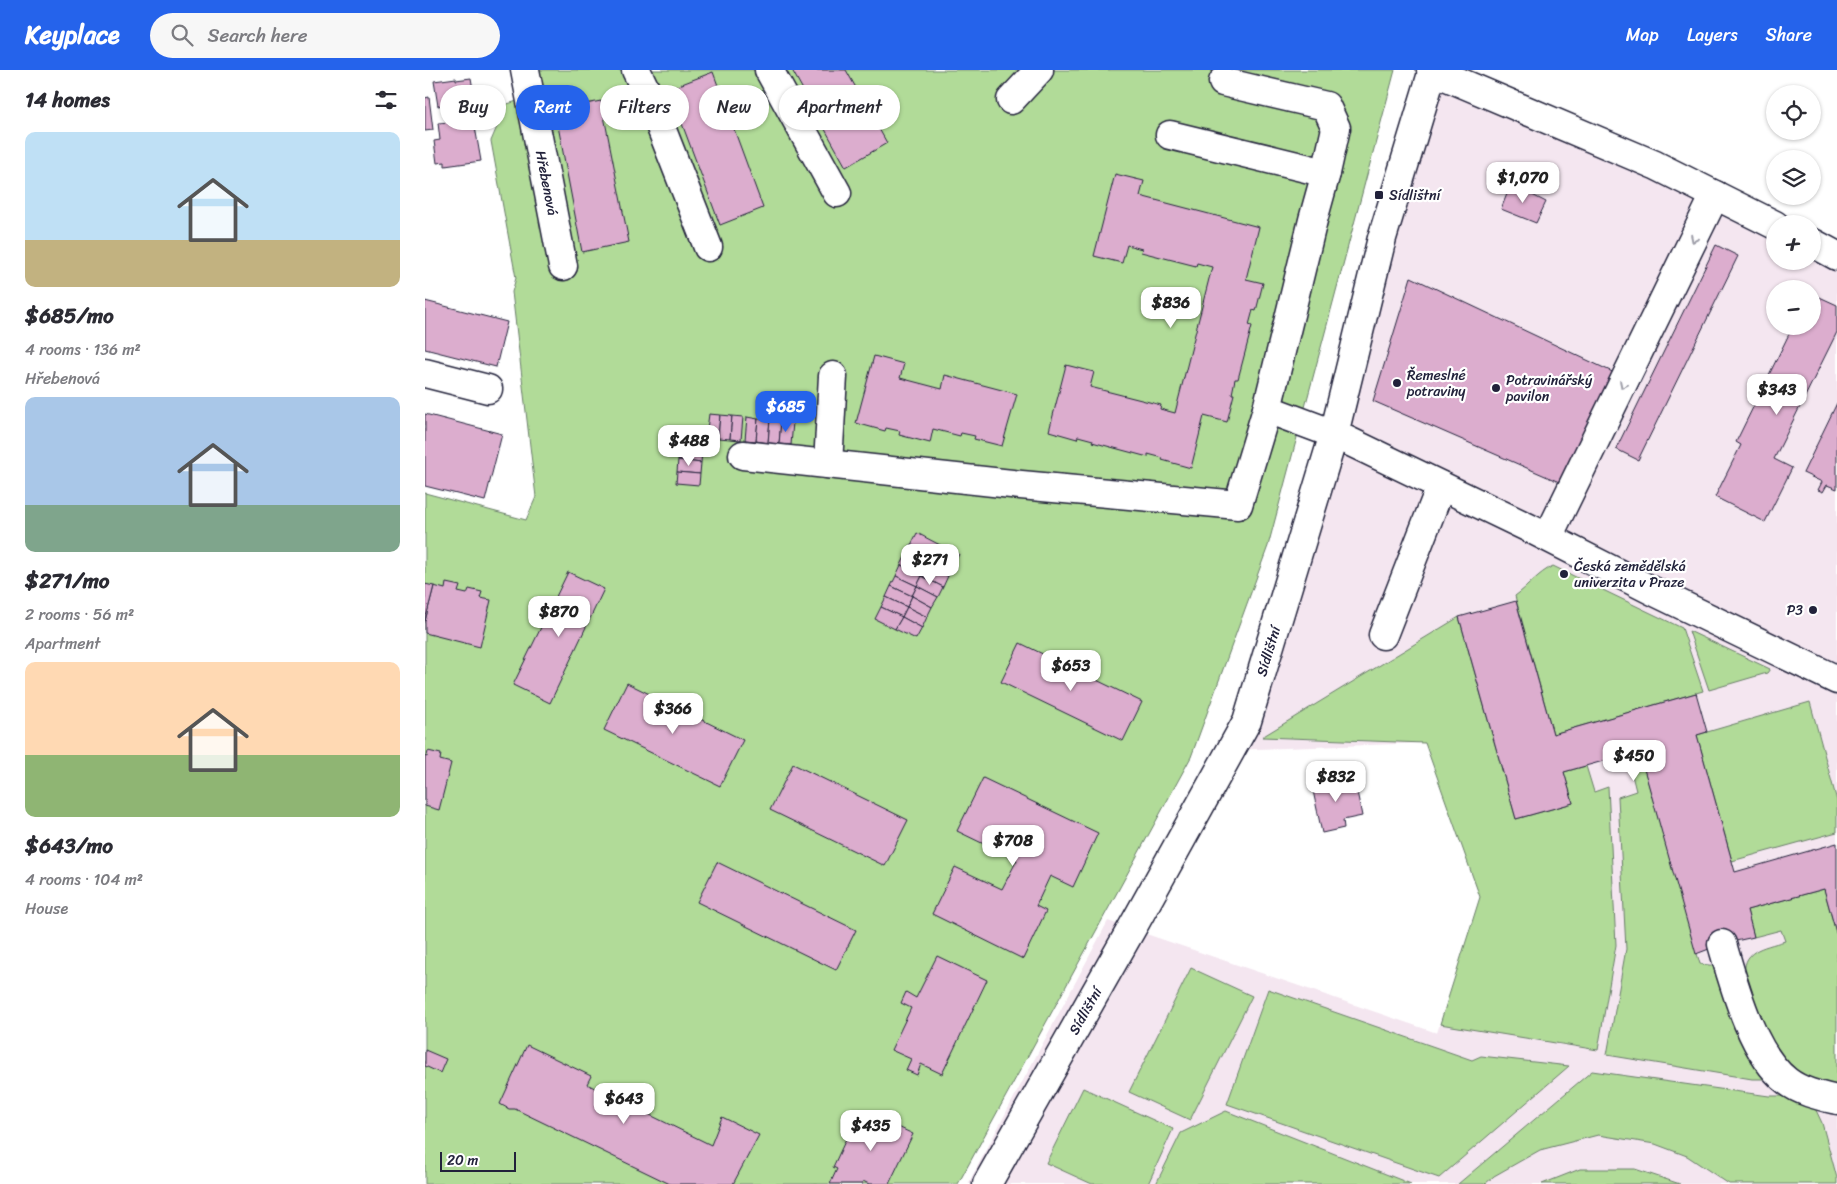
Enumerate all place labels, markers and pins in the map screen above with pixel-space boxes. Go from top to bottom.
pin: $1,070 [1482,162,1564,204]
place label: Sídlištní [1389,183,1443,208]
marker: Sídlištní [1373,189,1385,201]
pin: $836 [1141,286,1201,329]
place label: Řemeslné potraviny [1406,363,1466,404]
place label: Potravinářský pavilon [1505,368,1593,409]
pin: $343 [1747,374,1807,416]
marker: Řemeslné potraviny [1391,377,1403,389]
marker: Potravinářský pavilon [1490,382,1502,394]
pin: $685 [756,390,816,433]
pin: $488 [659,424,719,467]
pin: $271 [900,544,960,586]
place label: Česká zemědělská univerzita v Praze [1574,554,1686,595]
marker: Česká zemědělská univerzita v Praze [1558,568,1570,580]
pin: $870 [529,596,589,638]
place label: P3 [1787,598,1803,623]
marker: P3 [1807,604,1819,616]
pin: $653 [1041,650,1101,692]
pin: $366 [643,692,703,735]
pin: $450 [1604,740,1664,782]
pin: $832 [1306,760,1366,803]
pin: $708 [983,824,1043,867]
pin: $643 [594,1082,654,1125]
pin: $435 [841,1110,901,1152]

